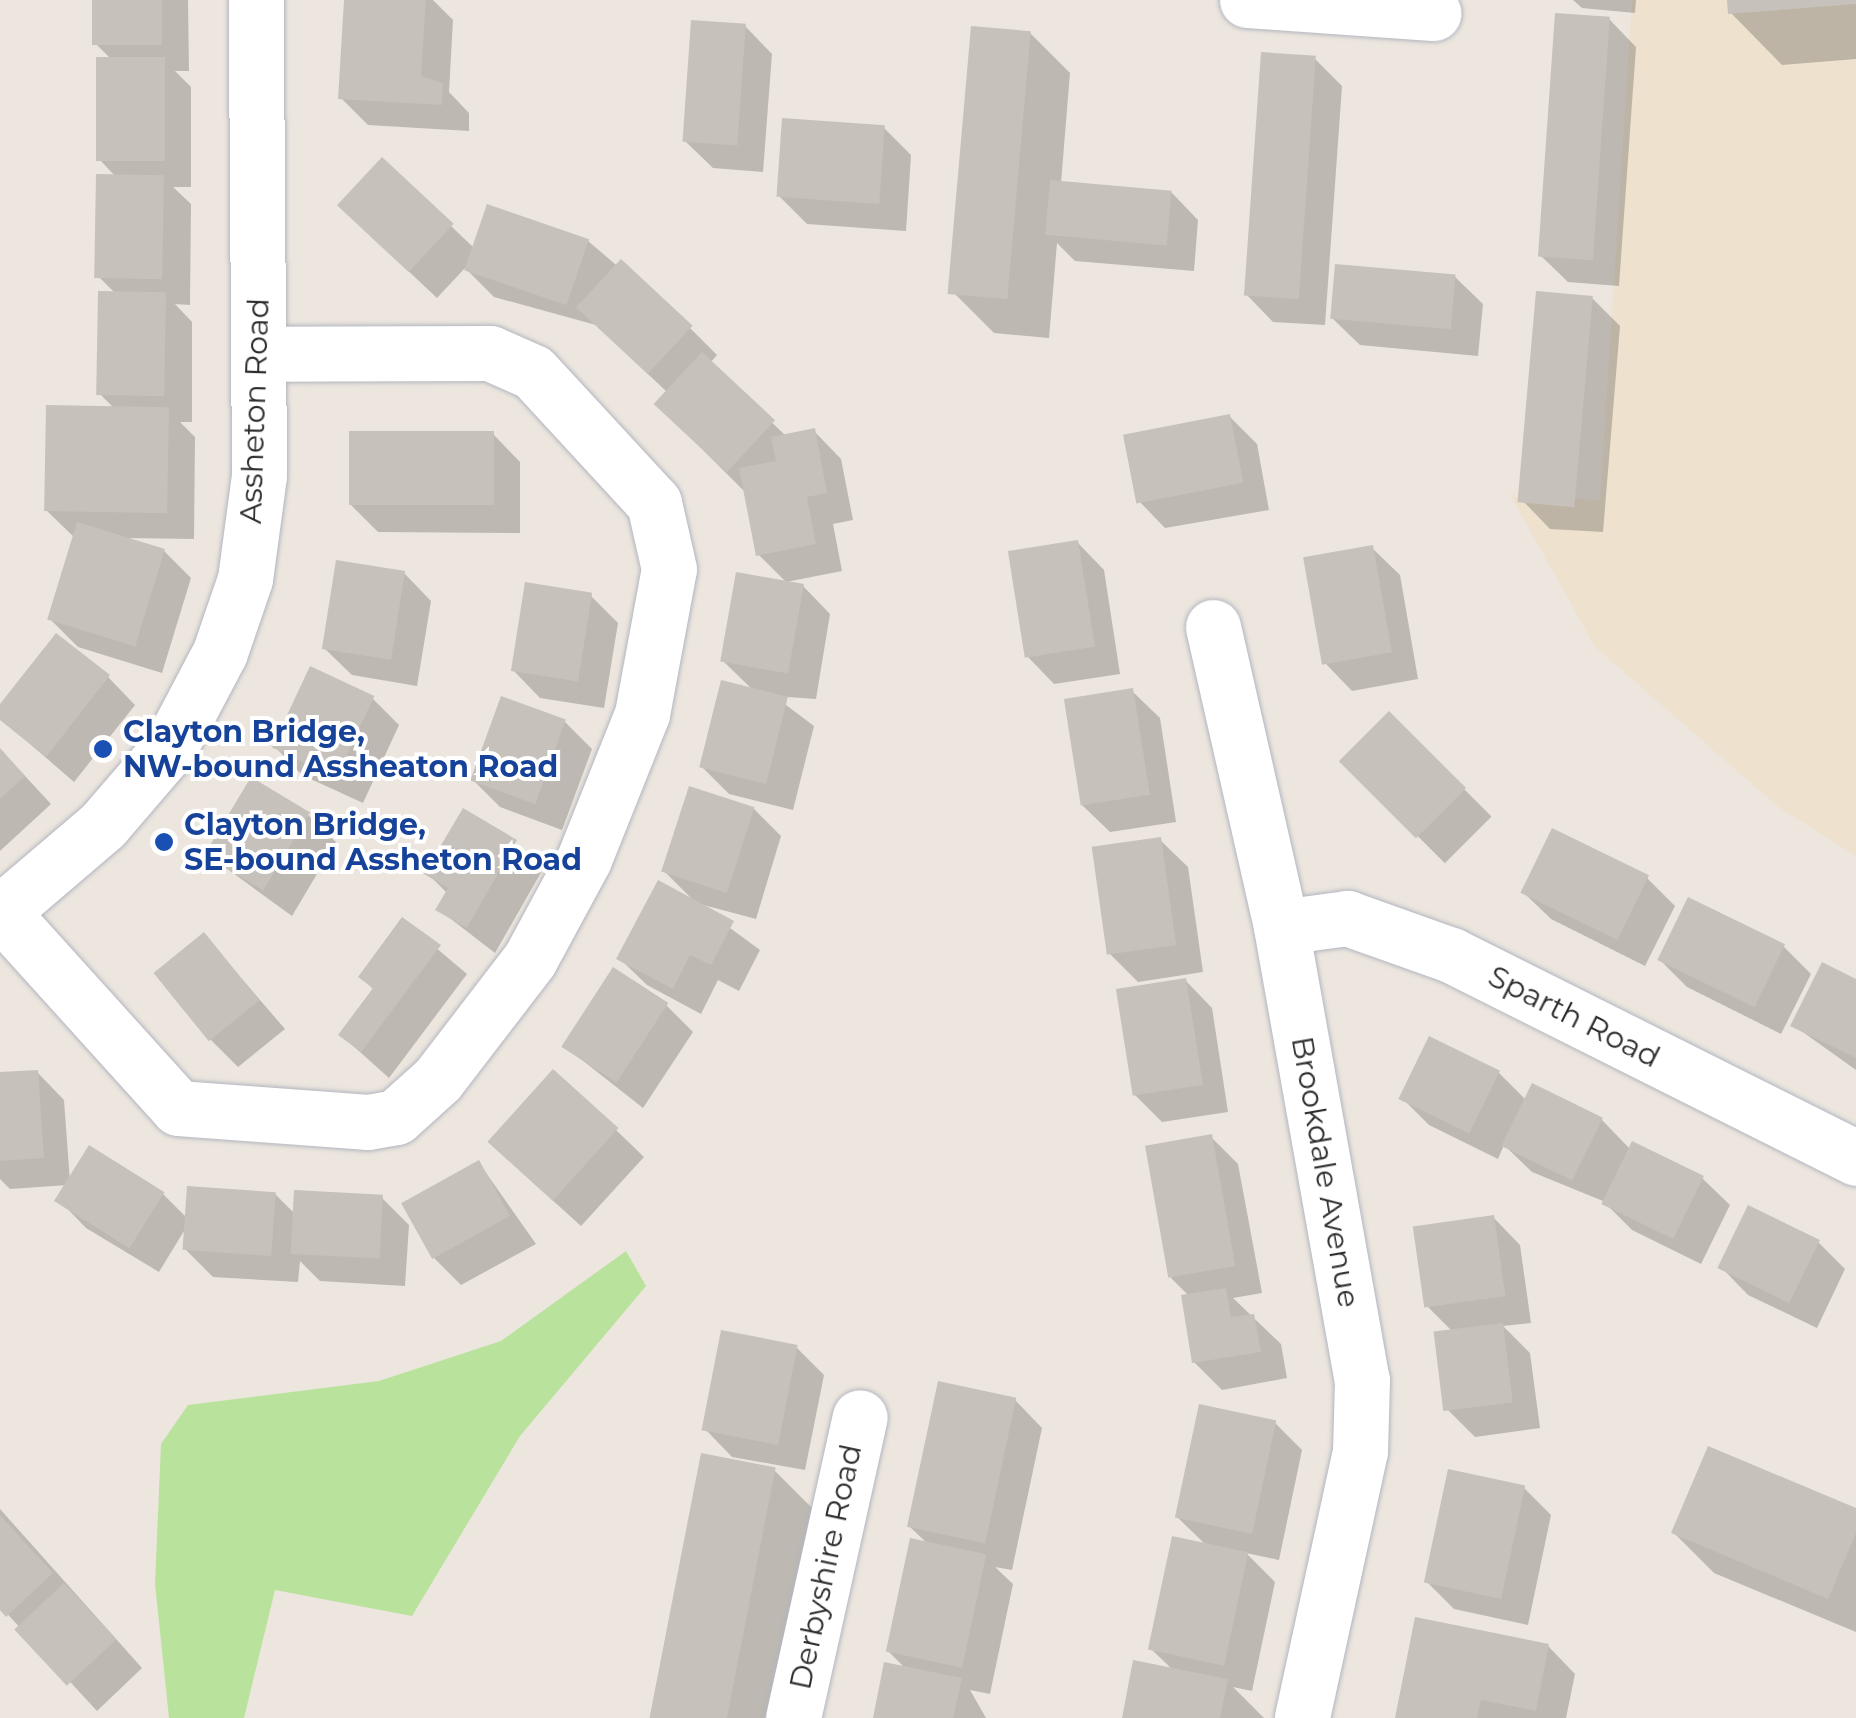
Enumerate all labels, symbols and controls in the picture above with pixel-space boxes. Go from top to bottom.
street label: Assheton Road [233,297,277,525]
place label: Clayton Bridge, NW-bound Assheaton Road [123,714,558,784]
marker: Clayton Bridge, NW-bound Assheaton Road [92,738,114,760]
place label: Clayton Bridge, SE-bound Assheton Road [184,807,582,878]
marker: Clayton Bridge, SE-bound Assheton Road [153,831,175,853]
street label: Sparth Road [1482,958,1666,1076]
street label: Brookdale Avenue [1283,1034,1367,1310]
street label: Derbyshire Road [782,1441,870,1693]

